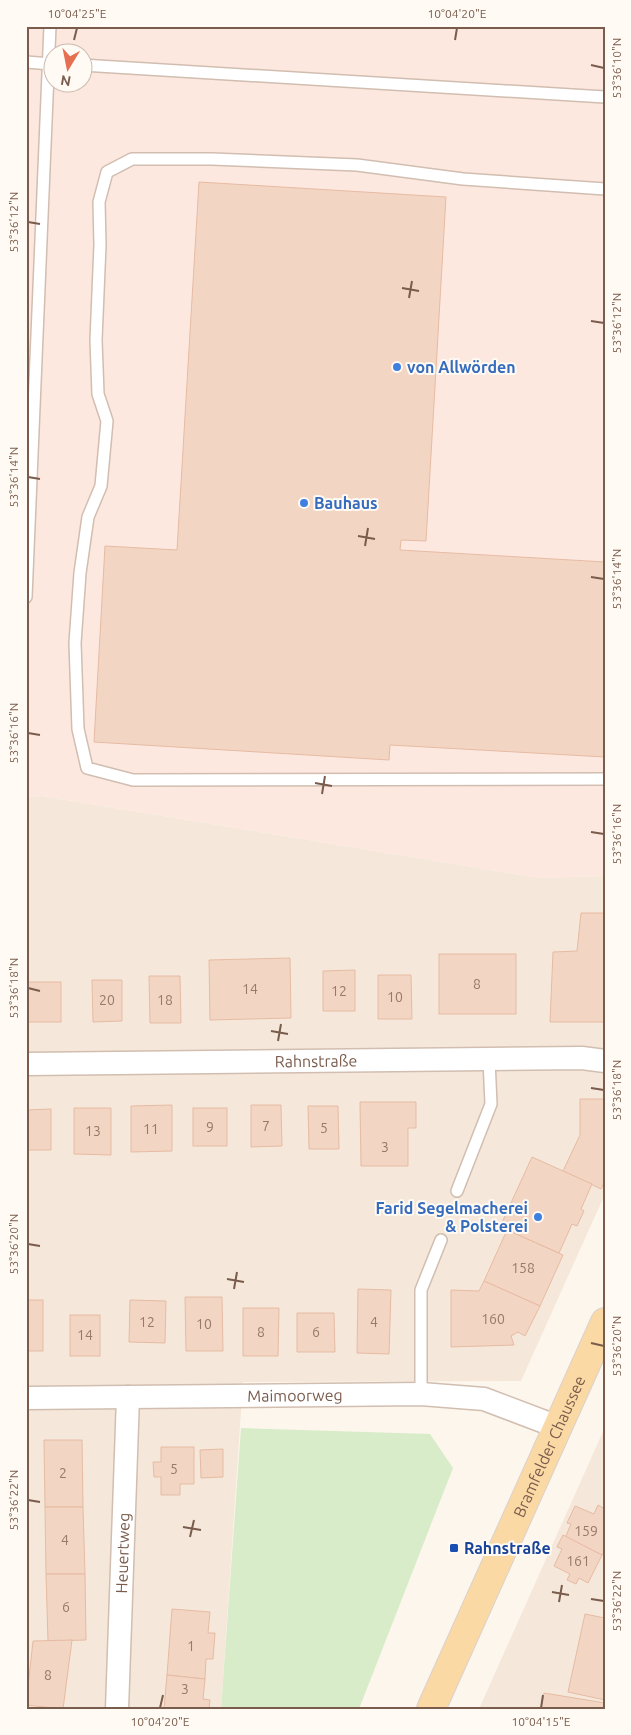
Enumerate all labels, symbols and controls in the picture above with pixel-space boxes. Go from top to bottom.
text: 10°04'25"E [48,7,107,20]
text: 10°04'20"E [428,7,487,20]
text: 53°36'10"N [610,38,623,98]
north arrow [42,42,92,92]
text: N [59,72,72,90]
text: 53°36'12"N [7,192,20,252]
text: 53°36'12"N [610,293,623,353]
place label: von Allwörden [407,358,516,376]
marker: von Allwörden [391,361,403,373]
text: 53°36'14"N [7,447,20,507]
place label: Bauhaus [314,494,378,512]
marker: Bauhaus [298,497,310,509]
text: 53°36'14"N [610,549,623,609]
text: 53°36'16"N [7,703,20,763]
text: 53°36'16"N [610,804,623,864]
text: 53°36'18"N [7,958,20,1018]
house number: 8 [473,976,481,992]
house number: 14 [242,981,258,997]
house number: 12 [331,983,347,999]
house number: 10 [387,989,403,1005]
house number: 20 [99,992,115,1008]
house number: 18 [157,992,173,1008]
street label: Rahnstraße [275,1051,357,1070]
text: 53°36'18"N [610,1060,623,1120]
house number: 7 [262,1118,270,1134]
house number: 9 [206,1119,214,1135]
house number: 5 [320,1120,328,1136]
house number: 11 [143,1121,159,1137]
house number: 13 [85,1123,101,1139]
house number: 3 [381,1139,389,1155]
place label: Farid Segelmacherei & Polsterei [376,1199,528,1235]
marker: Farid Segelmacherei & Polsterei [532,1211,544,1223]
text: 53°36'20"N [7,1214,20,1274]
house number: 158 [511,1260,535,1276]
house number: 160 [481,1311,505,1327]
house number: 12 [139,1314,155,1330]
house number: 4 [370,1314,378,1330]
house number: 10 [196,1316,212,1332]
text: 53°36'20"N [610,1316,623,1376]
house number: 8 [257,1324,265,1340]
house number: 6 [312,1324,320,1340]
house number: 14 [77,1327,93,1343]
street label: Bramfelder Chaussee [509,1373,589,1520]
street label: Maimoorweg [247,1386,343,1405]
house number: 5 [170,1461,178,1477]
house number: 2 [59,1465,67,1481]
text: 53°36'22"N [7,1470,20,1530]
street label: Heuertweg [112,1512,133,1594]
house number: 159 [574,1523,598,1539]
house number: 4 [61,1532,69,1548]
place label: Rahnstraße [464,1539,551,1557]
marker: Rahnstraße [448,1542,460,1554]
house number: 161 [566,1553,590,1569]
text: 53°36'22"N [610,1571,623,1631]
house number: 6 [62,1599,70,1615]
house number: 1 [187,1638,195,1654]
house number: 8 [44,1667,52,1683]
house number: 3 [181,1681,189,1697]
text: 10°04'20"E [131,1715,190,1728]
text: 10°04'15"E [512,1715,571,1728]

